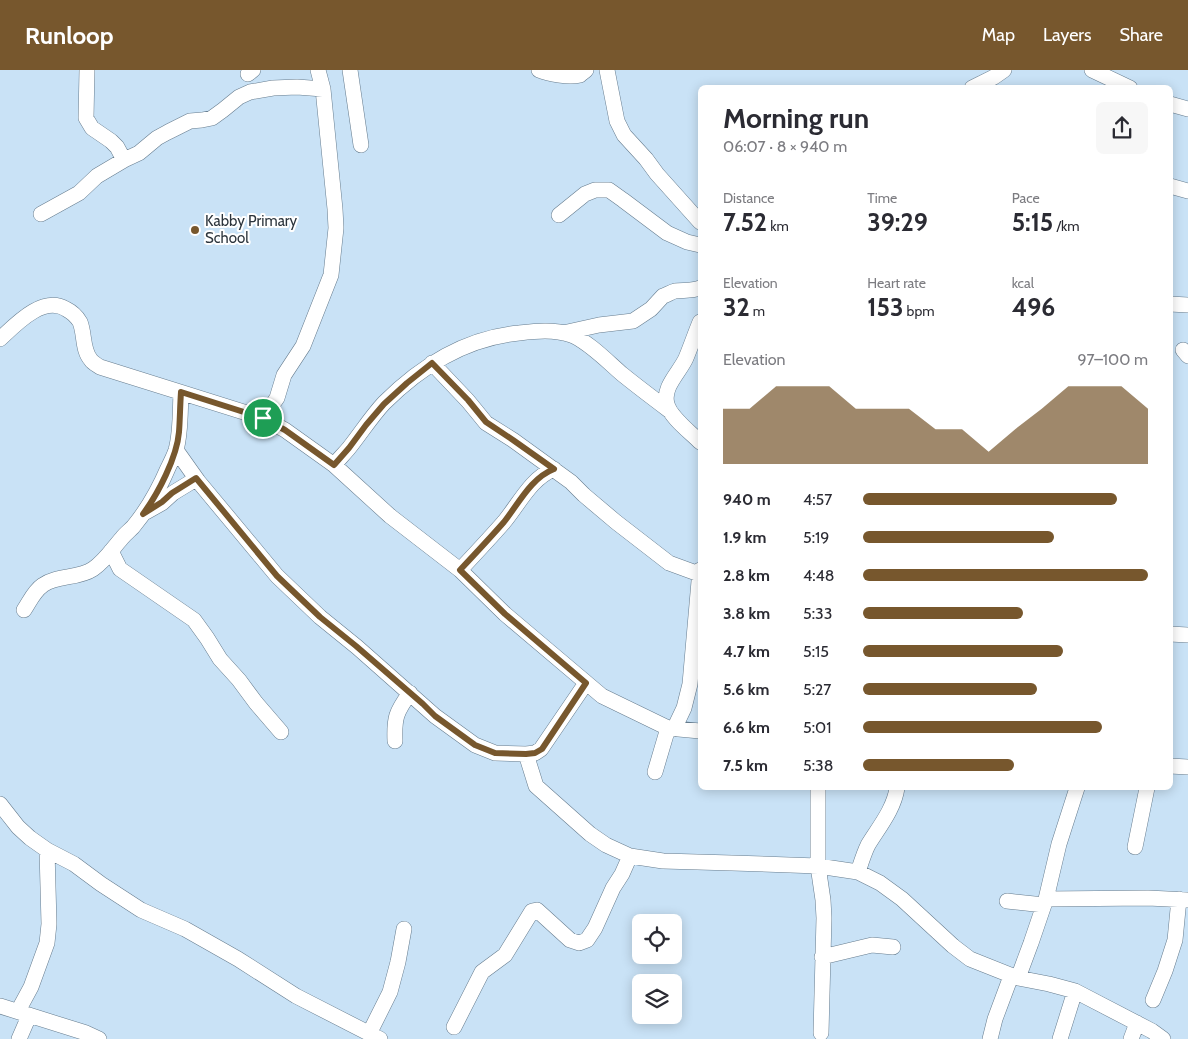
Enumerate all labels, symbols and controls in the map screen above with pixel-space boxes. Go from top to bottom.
text: Runloop [25,21,114,50]
text: Map [982,24,1015,46]
text: Layers [1043,24,1092,46]
text: Share [1120,24,1163,46]
text: Morning run [723,101,869,135]
button: share [1096,102,1148,154]
text: 06:07 · 8 × 940 m [723,137,847,156]
text: Distance [723,189,775,207]
text: Time [867,189,897,207]
text: Pace [1012,189,1040,207]
text: 7.52 [723,207,767,237]
text: 39:29 [867,207,928,237]
text: 5:15 [1012,207,1053,237]
place label: Kabby Primary School [205,212,298,247]
text: km [767,217,789,235]
text: /km [1053,217,1080,235]
marker: Kabby Primary School [189,224,201,236]
text: Elevation [723,274,778,292]
text: Heart rate [867,274,926,292]
text: kcal [1012,274,1034,292]
text: 32 [723,292,750,322]
text: 153 [867,292,903,322]
text: 496 [1012,292,1055,322]
text: m [750,302,765,320]
text: bpm [903,302,934,320]
text: Elevation [723,350,786,369]
text: 97–100 m [1077,350,1148,369]
pin [242,397,284,439]
icon: arrive [249,404,277,432]
text: 940 m [723,490,771,509]
text: 4:57 [803,490,832,509]
text: 1.9 km [723,528,766,547]
text: 5:19 [803,528,829,547]
text: 2.8 km [723,566,770,585]
text: 4:48 [803,566,835,585]
text: 3.8 km [723,604,770,623]
text: 5:33 [803,604,832,623]
text: 4.7 km [723,642,770,661]
text: 5:15 [803,642,829,661]
text: 5.6 km [723,680,769,699]
text: 5:27 [803,680,831,699]
text: 6.6 km [723,718,770,737]
text: 5:01 [803,718,831,737]
text: 7.5 km [723,756,768,775]
text: 5:38 [803,756,833,775]
map controls [632,914,682,1024]
button: locate [632,914,682,964]
button: layers [632,974,682,1024]

